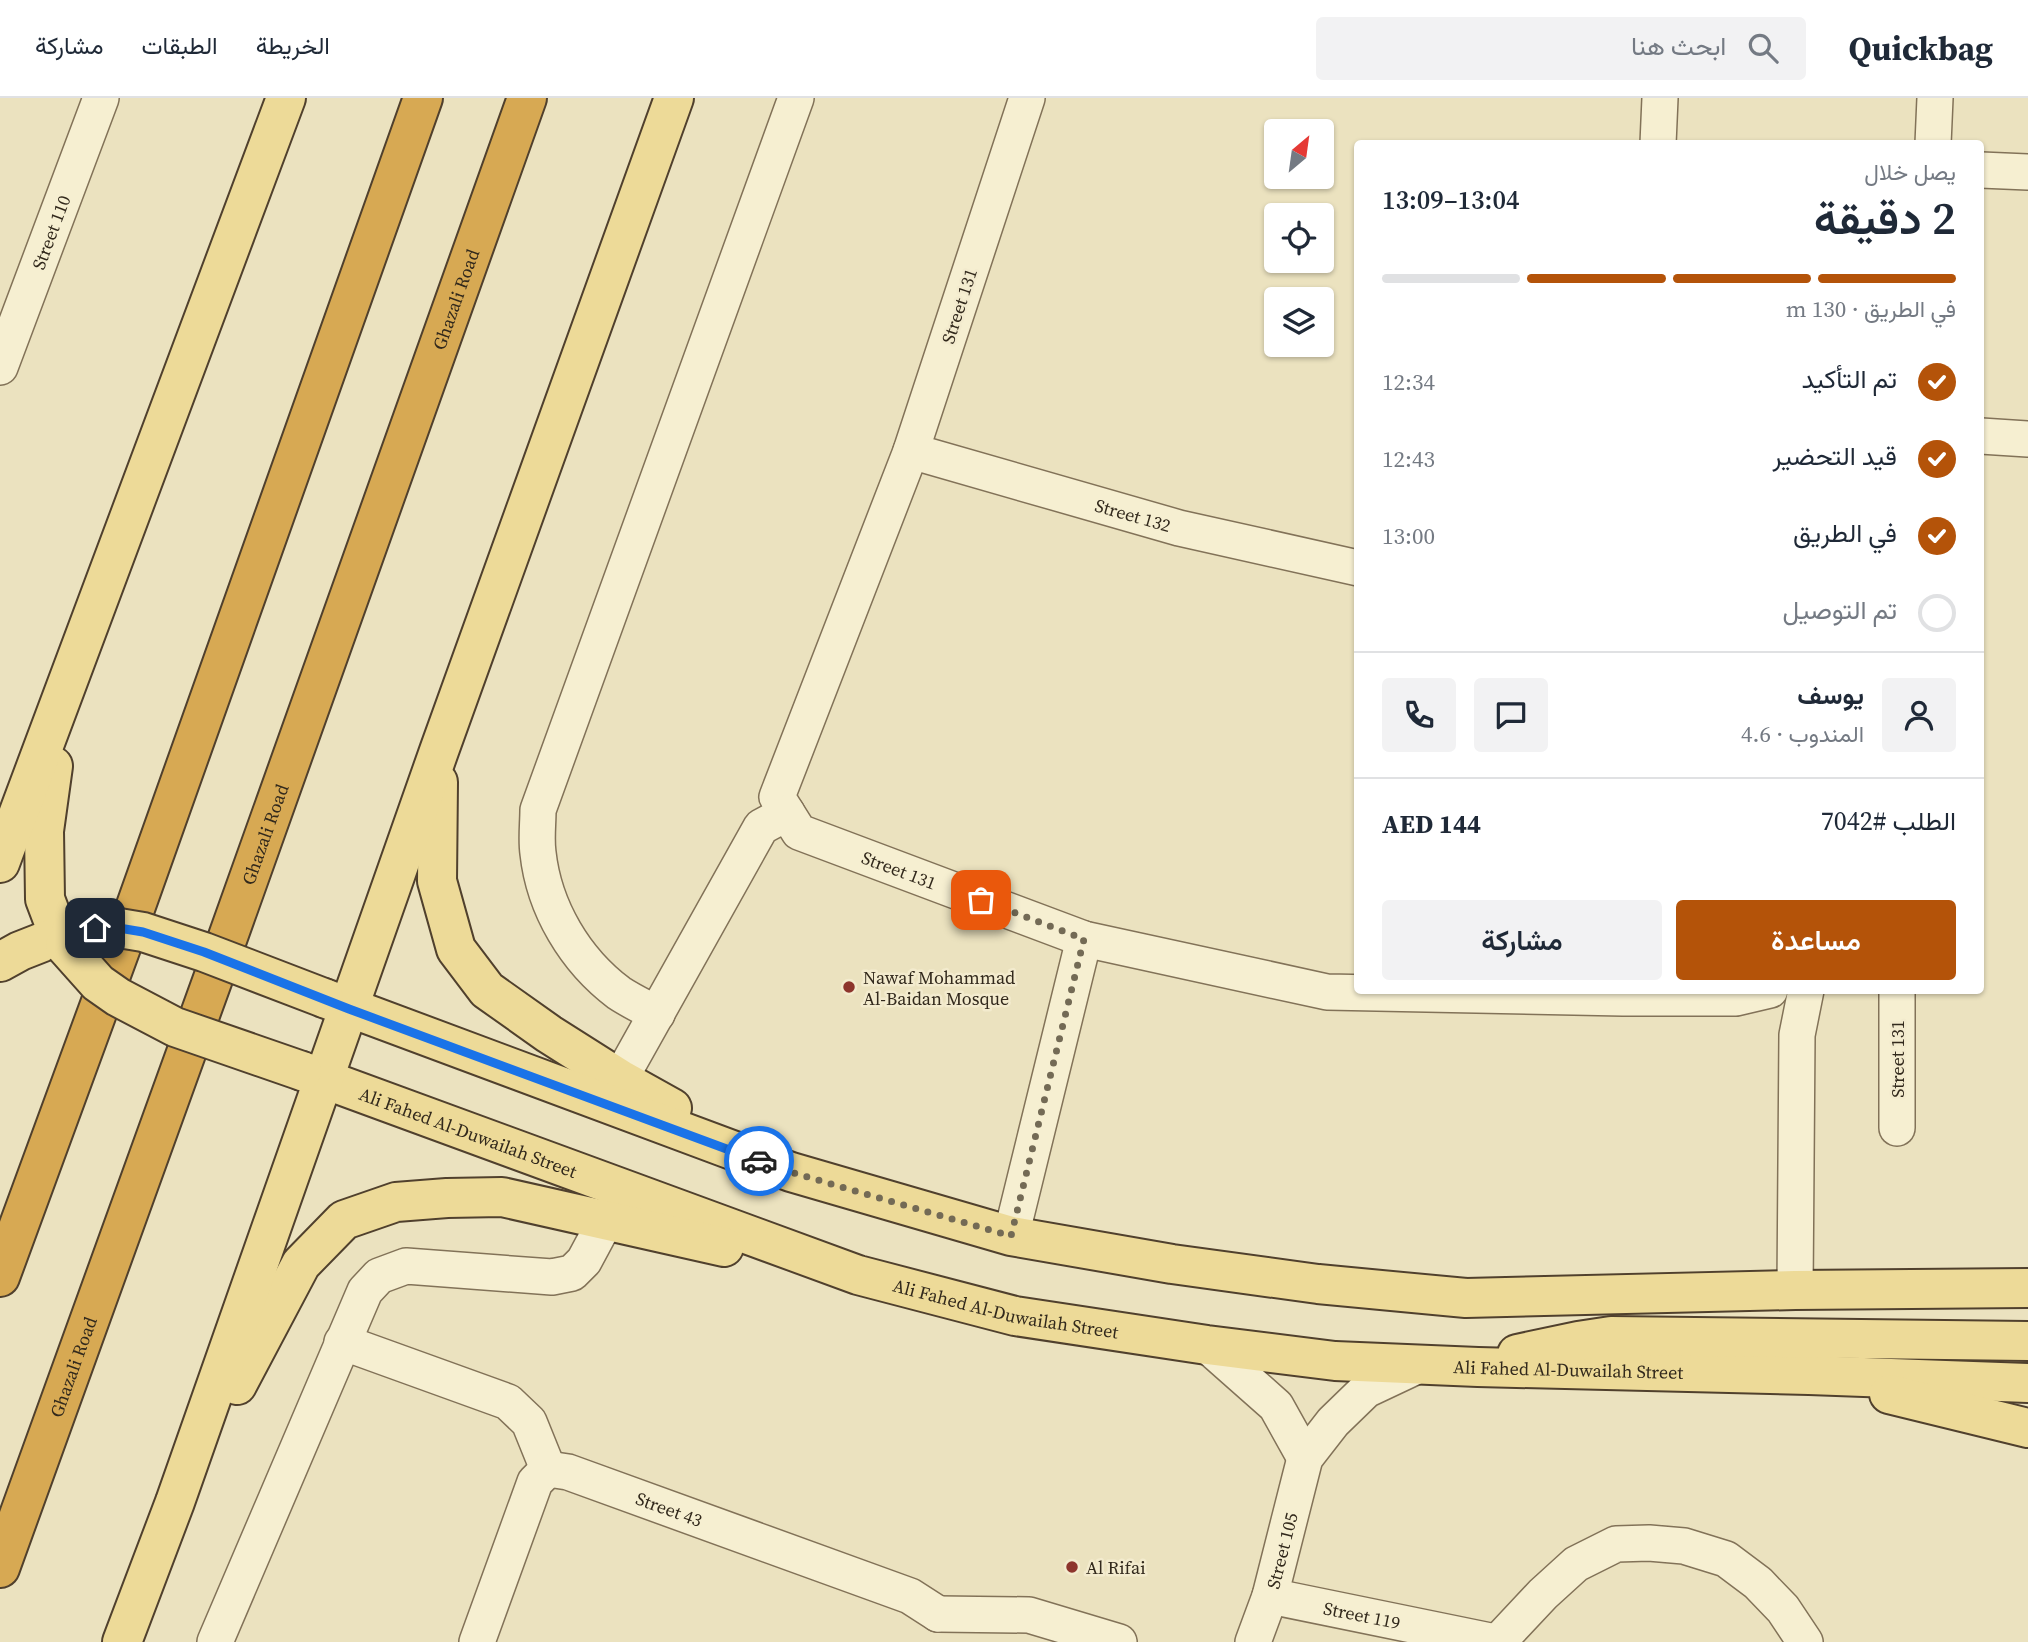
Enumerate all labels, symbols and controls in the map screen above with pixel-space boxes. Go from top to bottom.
search box [1316,17,1806,80]
text: Quickbag [1848,26,1993,71]
text: ابحث هنا [1631,28,1726,64]
text: مشاركة [35,29,103,62]
text: الطبقات [141,29,218,62]
text: الخريطة [256,29,330,62]
icon: search [1744,29,1782,67]
north arrow [1264,119,1334,189]
map controls [1264,119,1334,357]
text: يصل خلال [1864,156,1956,188]
text: 13:04–13:09 [1382,182,1519,218]
text: 2 دقيقة [1814,186,1956,249]
street label: Street 110 [25,191,76,273]
button: locate [1264,203,1334,273]
street label: Ghazali Road [426,245,485,353]
street label: Street 131 [935,265,983,347]
button: layers [1264,287,1334,357]
text: في الطريق · 130 m [1786,293,1956,325]
text: تم التأكيد [1801,361,1897,397]
icon: check [1918,363,1956,401]
text: 12:34 [1382,366,1435,398]
text: قيد التحضير [1773,438,1897,474]
icon: check [1918,440,1956,478]
text: 12:43 [1382,443,1435,475]
street label: Street 132 [1092,492,1174,538]
text: في الطريق [1793,515,1897,551]
icon: check [1918,517,1956,555]
text: 13:00 [1382,520,1435,552]
text: تم التوصيل [1783,592,1897,628]
text: يوسف [1797,677,1864,713]
button: phone [1382,678,1456,752]
button: chat [1474,678,1548,752]
button: person [1882,678,1956,752]
text: المندوب · 4.6 [1741,718,1864,750]
street label: Ghazali Road [235,780,294,888]
text: الطلب #7042 [1821,803,1956,839]
text: AED 144 [1382,806,1481,842]
street label: Street 131 [858,844,940,895]
pin [951,870,1011,930]
icon: bag [962,881,1000,919]
pin [65,898,125,958]
button: مشاركة [1382,900,1662,980]
button: مساعدة [1676,900,1956,980]
icon: home [76,909,114,947]
place label: Nawaf Mohammad Al-Baidan Mosque [863,965,1015,1011]
marker: Nawaf Mohammad Al-Baidan Mosque [841,979,857,995]
street label: Street 131 [1885,1020,1910,1098]
street label: Ali Fahed Al-Duwailah Street [356,1081,581,1183]
courier [724,1126,794,1196]
icon: car [740,1142,778,1180]
street label: Ali Fahed Al-Duwailah Street [890,1272,1120,1344]
street label: Ghazali Road [43,1313,102,1421]
street label: Ali Fahed Al-Duwailah Street [1453,1353,1684,1384]
street label: Street 43 [633,1485,706,1532]
street label: Street 105 [1260,1510,1303,1591]
place label: Al Rifai [1086,1555,1146,1580]
marker: Al Rifai [1064,1559,1080,1575]
street label: Street 119 [1321,1595,1403,1635]

